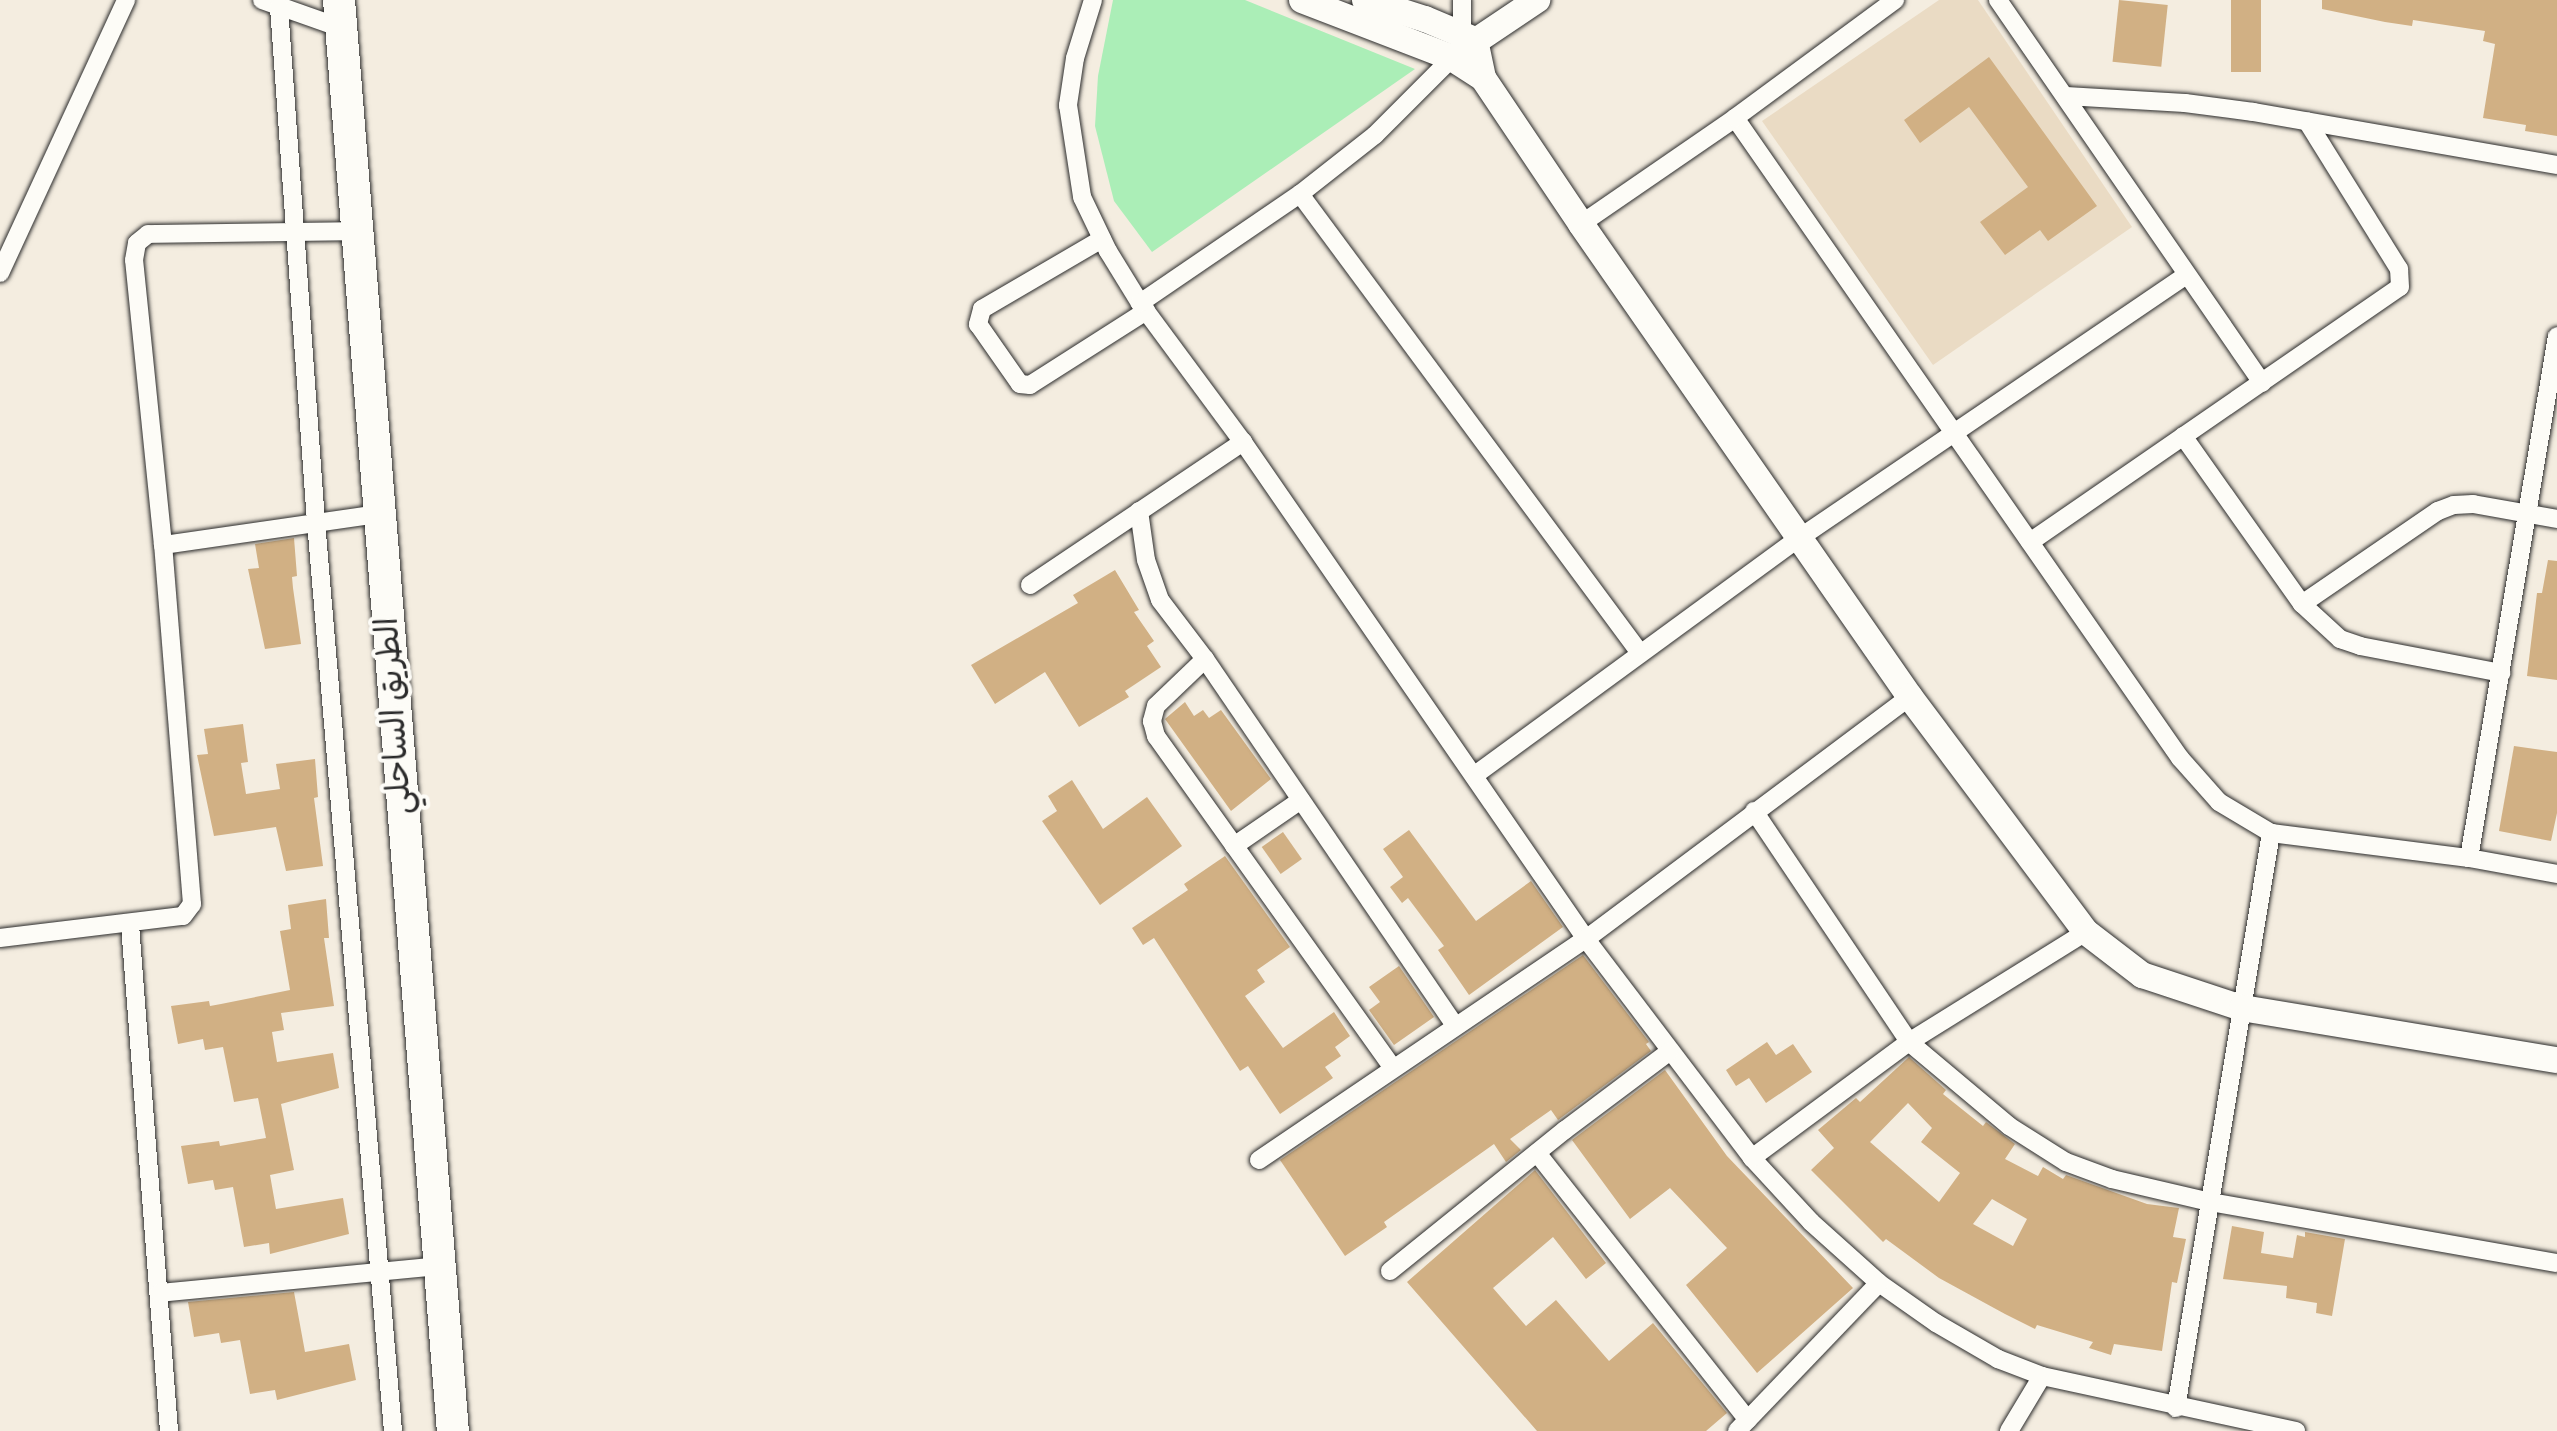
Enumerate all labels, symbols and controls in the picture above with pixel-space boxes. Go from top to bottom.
street label: الطريق الساحلي [368,616,420,816]

